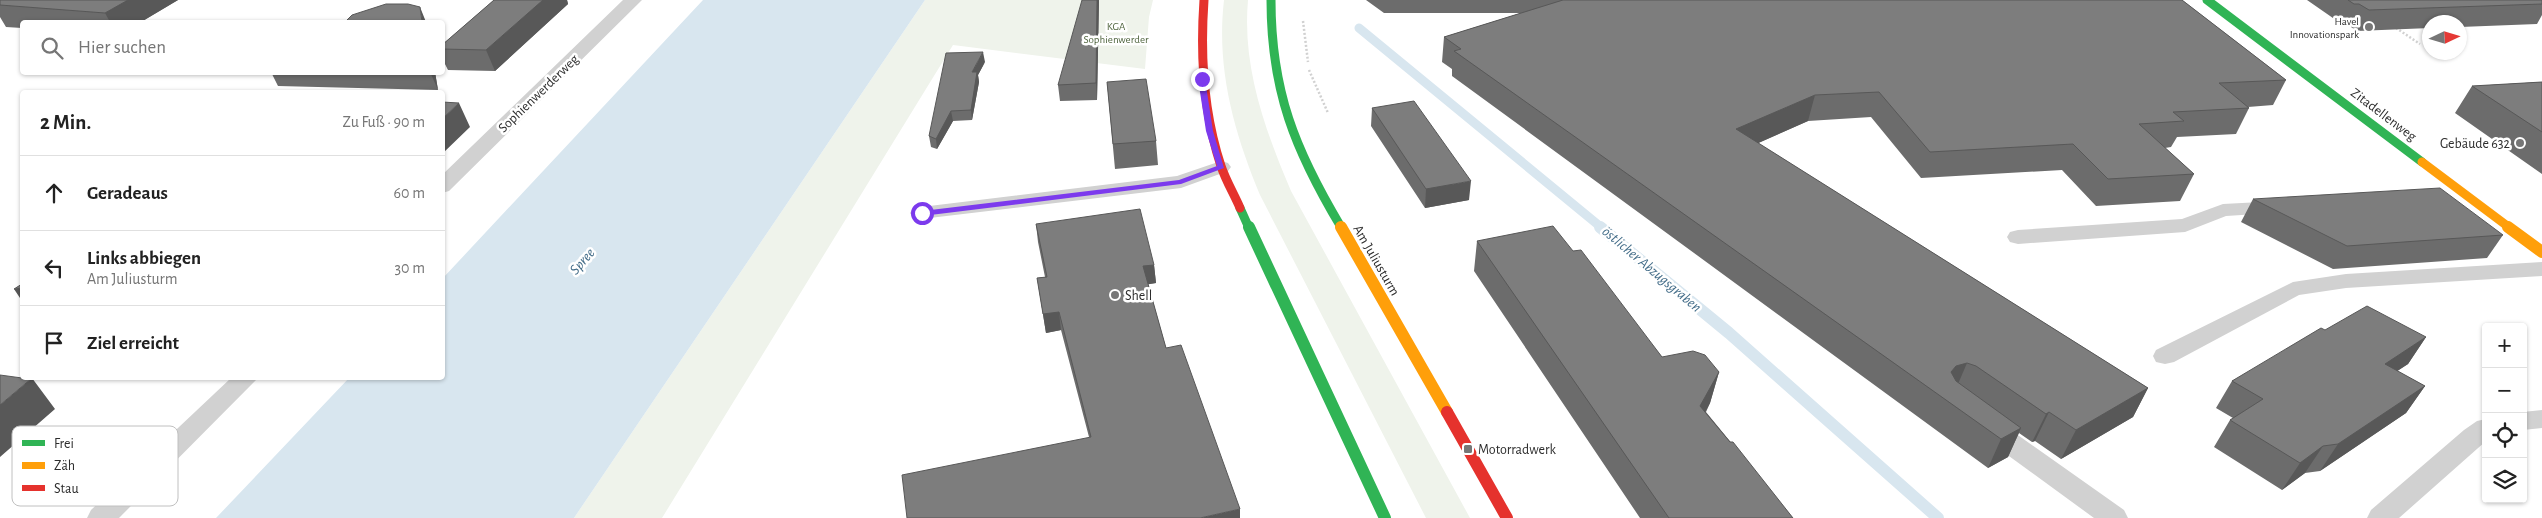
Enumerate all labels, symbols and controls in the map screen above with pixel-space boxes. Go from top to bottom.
north arrow [2422,15,2467,60]
place label: Havel Innovationspark [2290,16,2359,40]
search box [20,20,445,75]
park label: KGA Sophienwerder [1083,21,1149,45]
marker: Havel Innovationspark [2363,21,2375,33]
icon: search [38,34,66,62]
text: Hier suchen [78,38,166,57]
street label: Sophienwerderweg [496,52,582,135]
route end [1191,68,1214,91]
street label: Zitadellenweg [2348,86,2419,144]
text: 2 Min. [40,112,91,133]
text: Zu Fuß · 90 m [342,114,425,130]
place label: Gebäude 632 [2440,137,2510,151]
marker: Gebäude 632 [2514,137,2526,149]
icon: ahead [40,179,68,207]
text: Geradeaus [87,184,168,203]
text: 60 m [394,185,425,201]
route start [911,202,934,225]
street label: Am Juliusturm [1350,223,1402,298]
water label: östlicher Abzugsgraben [1599,224,1704,315]
water label: Spree [567,245,598,277]
text: Links abbiegen [87,249,201,268]
icon: left [40,254,68,282]
text: 30 m [395,260,425,276]
text: Am Juliusturm [87,271,177,287]
marker: Shell [1109,289,1121,301]
place label: Shell [1125,289,1152,303]
map controls [2482,323,2527,503]
button: + [2482,323,2527,368]
icon: arrive [40,329,68,357]
text: Ziel erreicht [87,334,179,353]
button: − [2482,368,2527,413]
button: locate [2482,413,2527,458]
legend [12,426,178,506]
text: Frei [54,437,74,451]
marker: Motorradwerk [1462,443,1474,455]
place label: Motorradwerk [1478,443,1556,457]
button: layers [2482,458,2527,503]
text: Zäh [54,459,75,473]
text: Stau [54,482,79,496]

